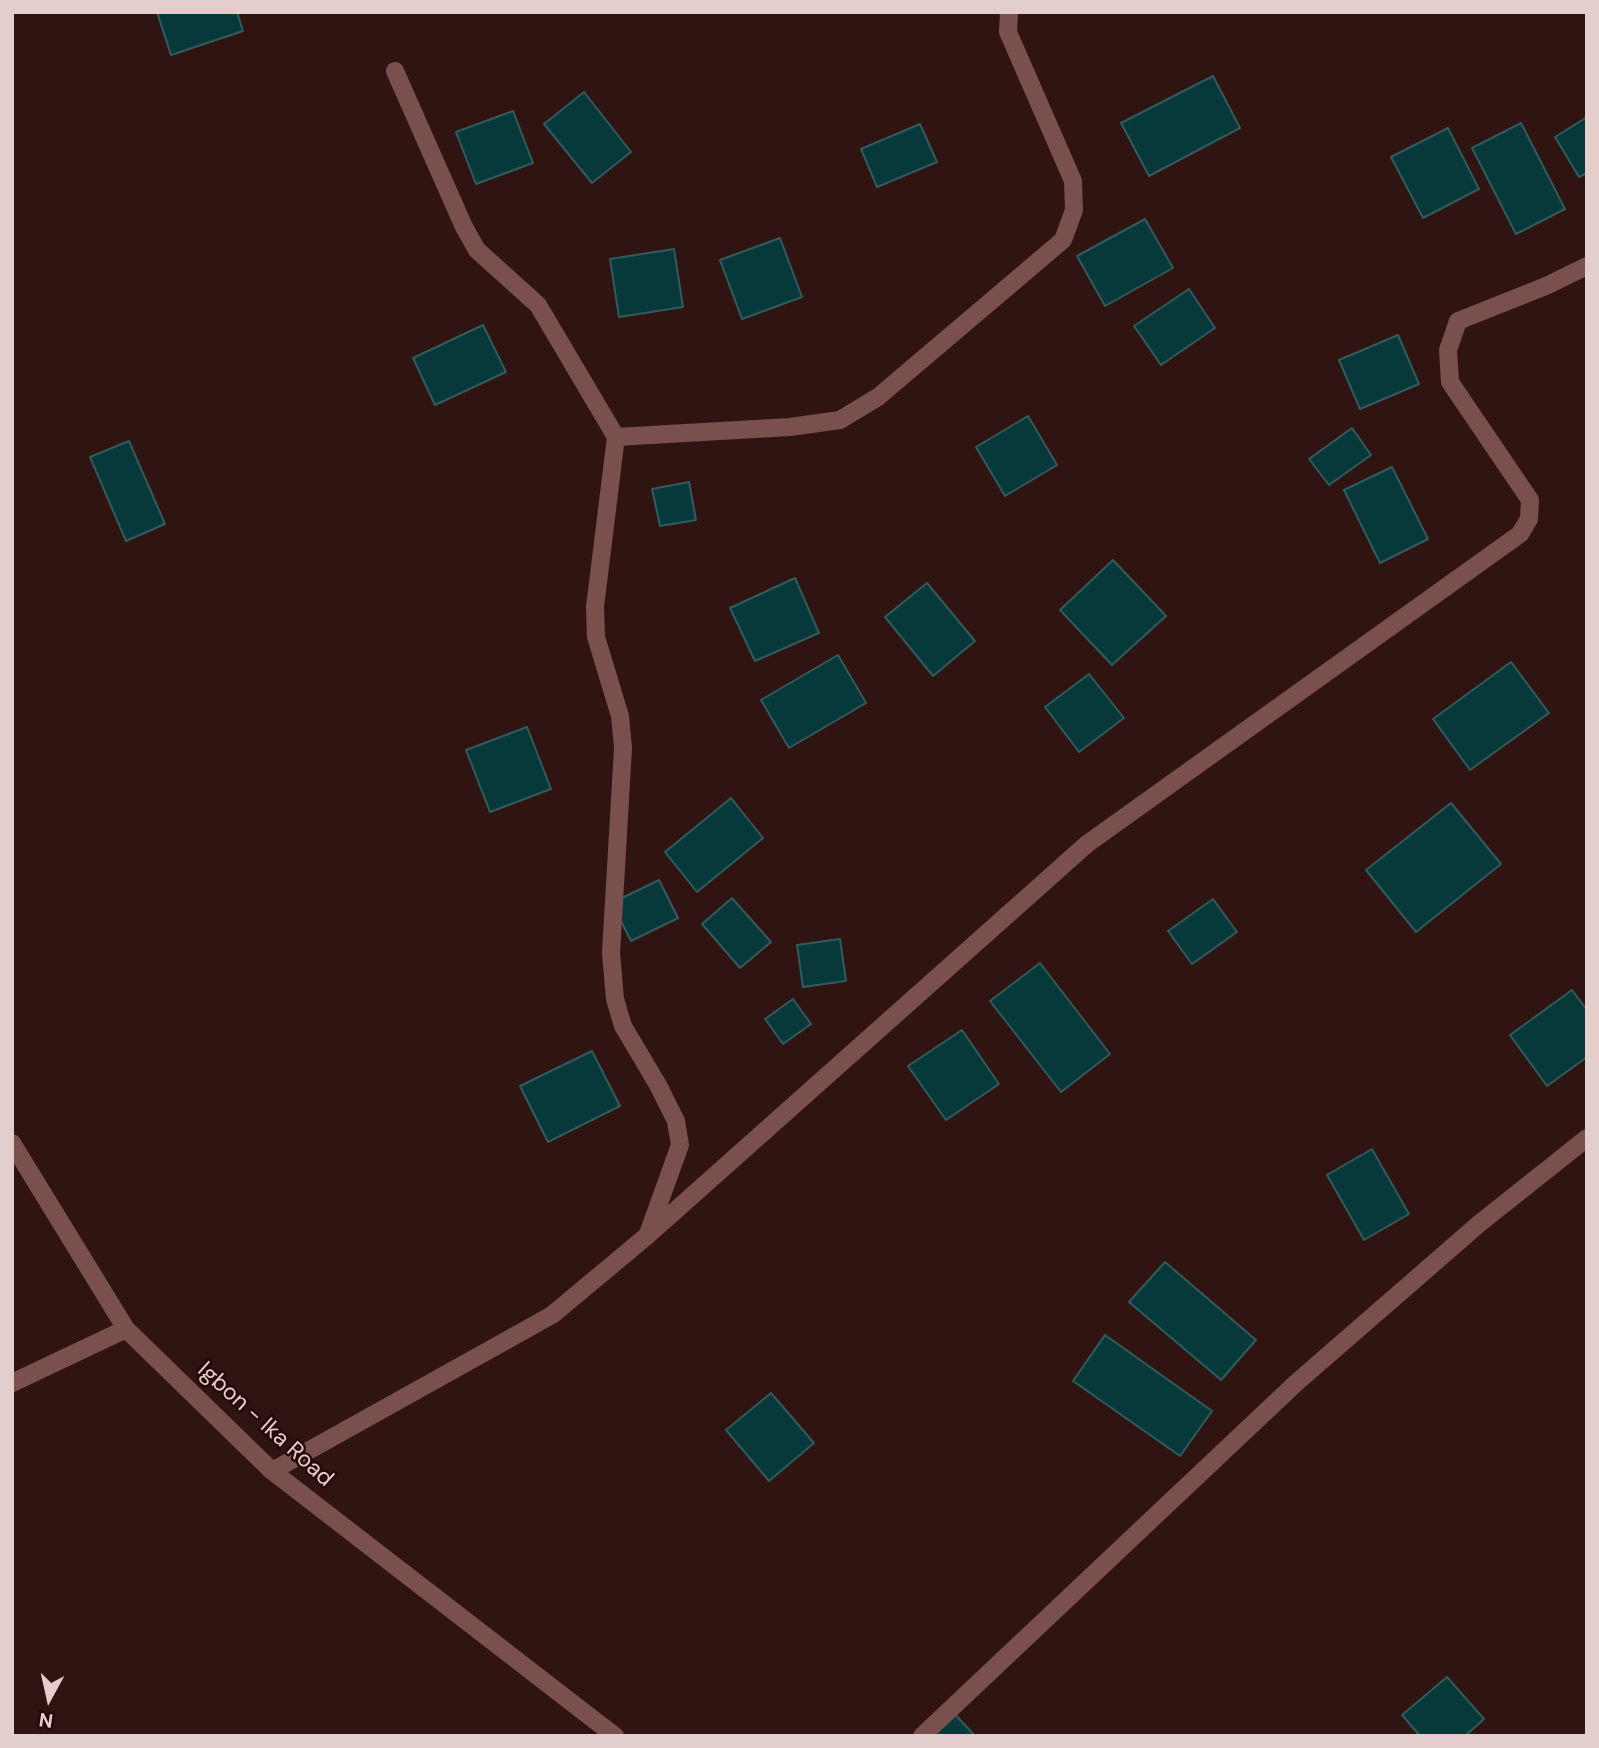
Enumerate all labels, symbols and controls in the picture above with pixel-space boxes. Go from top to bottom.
street label: Igbon - Ika Road [191,1357,339,1493]
north arrow [14,1664,84,1734]
text: N [37,1707,55,1734]

